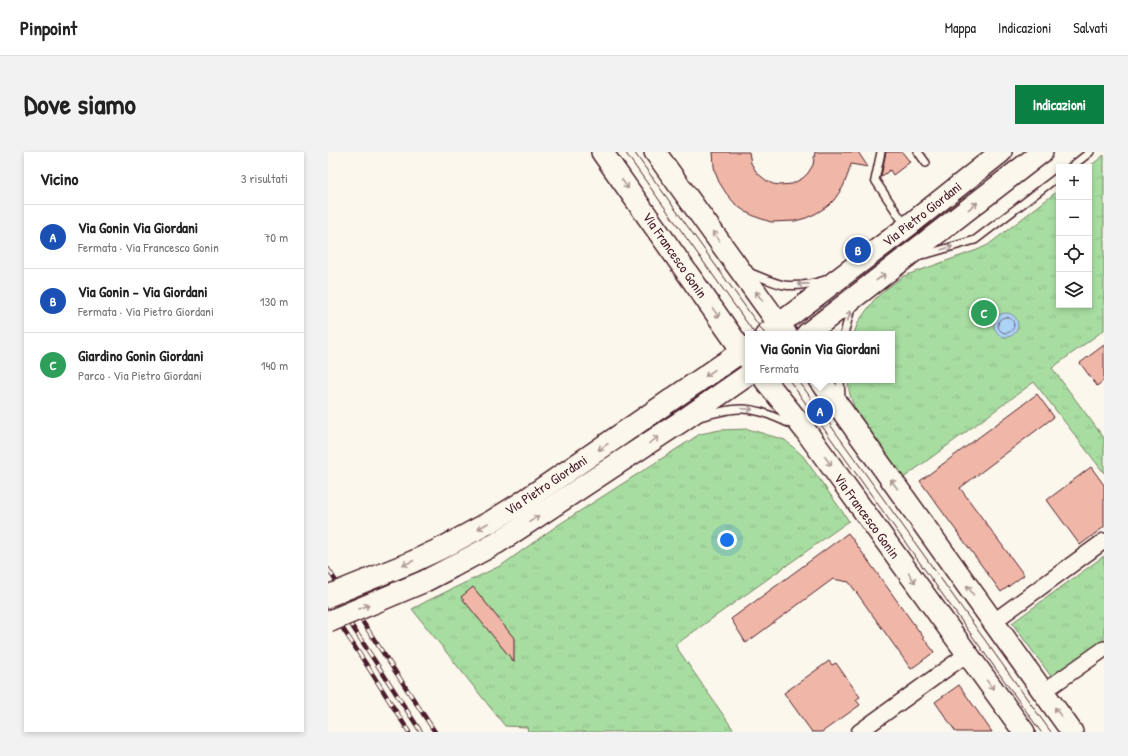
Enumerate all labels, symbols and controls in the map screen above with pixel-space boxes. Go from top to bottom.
text: Pinpoint [20,15,77,41]
text: Mappa [945,18,976,37]
text: Indicazioni [998,18,1051,37]
text: Salvati [1073,18,1108,37]
text: Dove siamo [24,85,136,123]
button: Indicazioni [1015,85,1104,124]
map controls [1056,164,1092,308]
button: + [1056,164,1092,200]
text: Vicino [40,167,78,190]
text: 3 risultati [241,169,288,187]
street label: Via Pietro Giordani [878,177,965,250]
one-way arrow [620,178,629,189]
button: − [1056,200,1092,236]
one-way arrow [968,201,979,210]
street label: Via Francesco Gonin [639,208,712,302]
text: Via Gonin Via Giordani [78,217,198,238]
text: A [50,228,56,246]
text: 70 m [264,228,288,246]
one-way arrow [712,231,720,242]
pin: B [845,235,871,265]
button: locate [1056,236,1092,272]
text: Fermata · Via Francesco Gonin [78,238,219,256]
one-way arrow [941,244,954,251]
one-way arrow [876,272,887,281]
button: layers [1056,272,1092,308]
text: Via Gonin - Via Giordani [78,281,208,302]
one-way arrow [797,281,810,288]
one-way arrow [755,291,763,302]
text: B [50,292,56,310]
text: 130 m [260,292,288,310]
pin: C [971,298,997,328]
text: Fermata · Via Pietro Giordani [78,302,214,320]
one-way arrow [712,307,720,318]
one-way arrow [846,310,853,323]
popup [745,331,895,383]
text: Via Gonin Via Giordani [760,338,880,359]
text: Giardino Gonin Giordani [78,345,204,366]
text: C [49,356,57,374]
text: 140 m [261,356,288,374]
text: Fermata [760,359,799,377]
text: Parco · Via Pietro Giordani [78,366,202,384]
one-way arrow [705,369,716,377]
pin: A [807,396,833,426]
one-way arrow [740,406,753,413]
one-way arrow [648,435,660,443]
one-way arrow [598,443,609,451]
street label: Via Pietro Giordani [501,450,591,519]
one-way arrow [823,455,832,466]
street label: Via Francesco Gonin [830,469,905,562]
one-way arrow [890,479,899,490]
one-way arrow [528,515,539,523]
one-way arrow [477,523,489,530]
your location [717,530,737,550]
one-way arrow [403,560,415,568]
one-way arrow [908,572,916,583]
one-way arrow [966,585,974,596]
one-way arrow [358,602,370,610]
one-way arrow [986,680,994,691]
one-way arrow [1054,707,1062,718]

